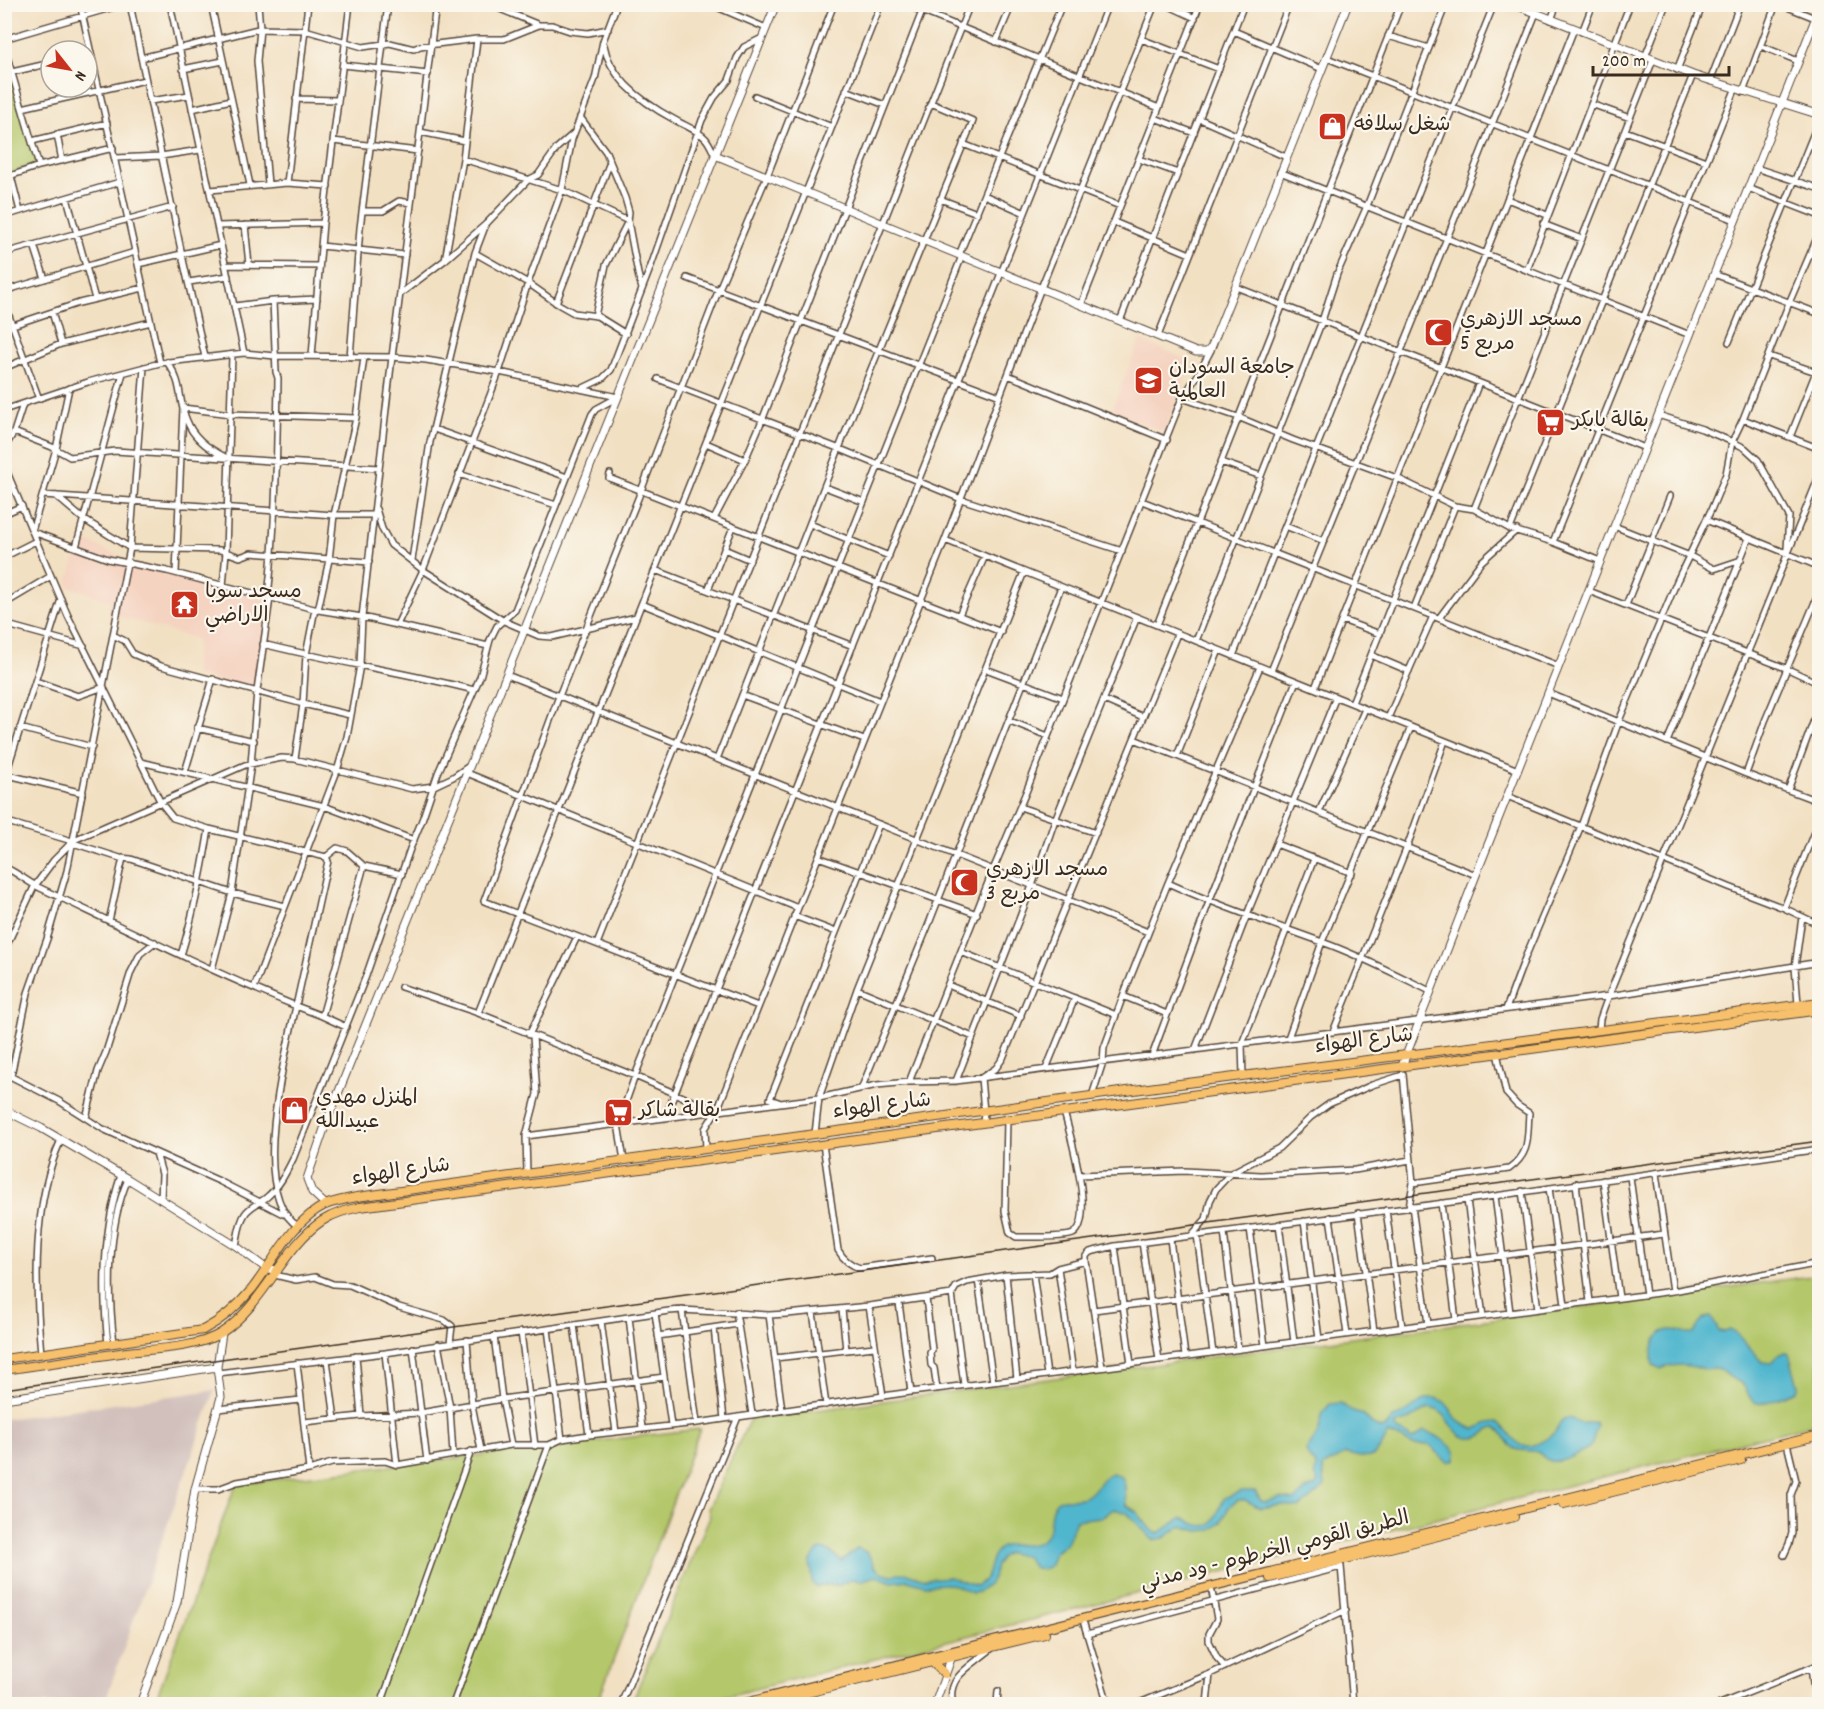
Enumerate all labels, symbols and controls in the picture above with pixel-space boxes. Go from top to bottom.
north arrow [39,39,99,99]
scale bar [1593,39,1730,77]
text: 200 m [1602,50,1646,75]
text: N [68,66,92,85]
shop icon: شغل سلافه [1317,110,1349,142]
place label: شغل سلافه [1354,111,1450,141]
place label: مسجد الازهري مربع 5 [1460,306,1582,360]
mosque icon: مسجد الازهري مربع 5 [1423,317,1455,349]
place label: جامعة السودان العالمية [1169,354,1295,408]
school or university icon: جامعة السودان العالمية [1132,365,1164,397]
supermarket icon: بقالة بابكر [1535,406,1567,438]
place label: بقالة بابكر [1570,407,1649,437]
place label: مسجد سوبا الاراضي [205,578,302,633]
temple icon: مسجد سوبا الاراضي [168,589,200,621]
place label: مسجد الازهري مربع 3 [986,856,1108,910]
mosque icon: مسجد الازهري مربع 3 [949,867,981,899]
street label: شارع الهواء [1313,1021,1415,1063]
place label: المنزل مهدي عبيدالله [316,1084,418,1138]
street label: شارع الهواء [831,1086,933,1128]
shop icon: المنزل مهدي عبيدالله [279,1095,311,1127]
supermarket icon: بقالة شاكر [602,1096,634,1128]
place label: بقالة شاكر [637,1097,720,1127]
street label: شارع الهواء [350,1151,452,1195]
street label: الطريق القومي الخرطوم - ود مدني [1137,1504,1413,1601]

